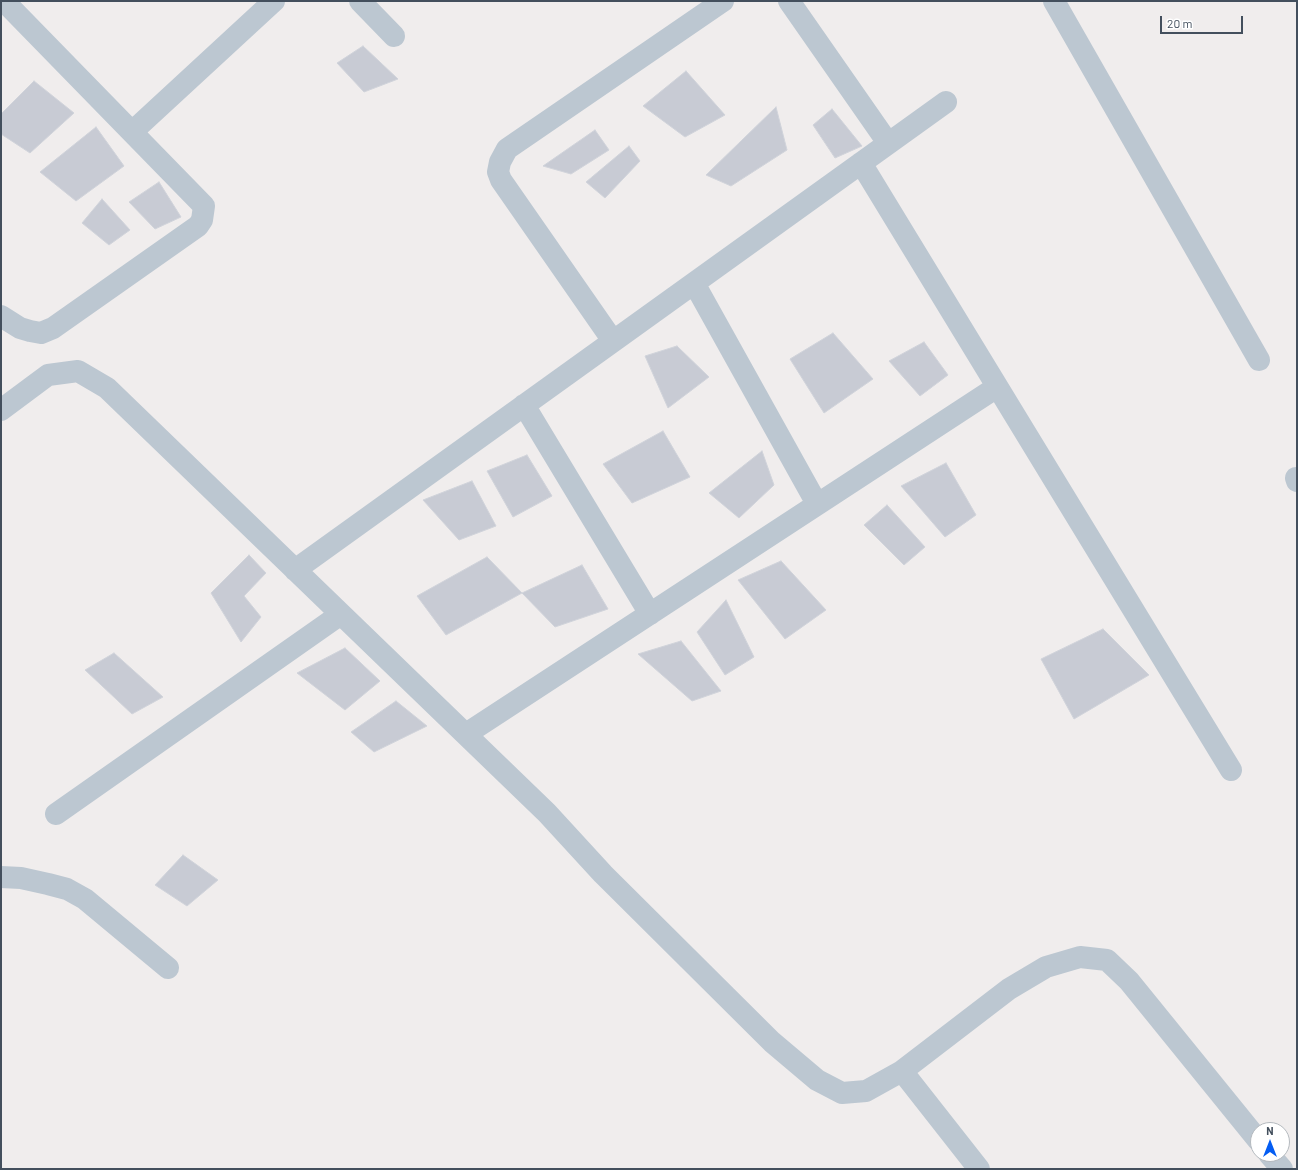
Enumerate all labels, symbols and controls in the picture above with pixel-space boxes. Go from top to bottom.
scale bar [1162,8,1245,34]
text: 20 m [1167,16,1193,30]
north arrow [1250,1122,1290,1162]
text: N [1266,1124,1274,1137]

